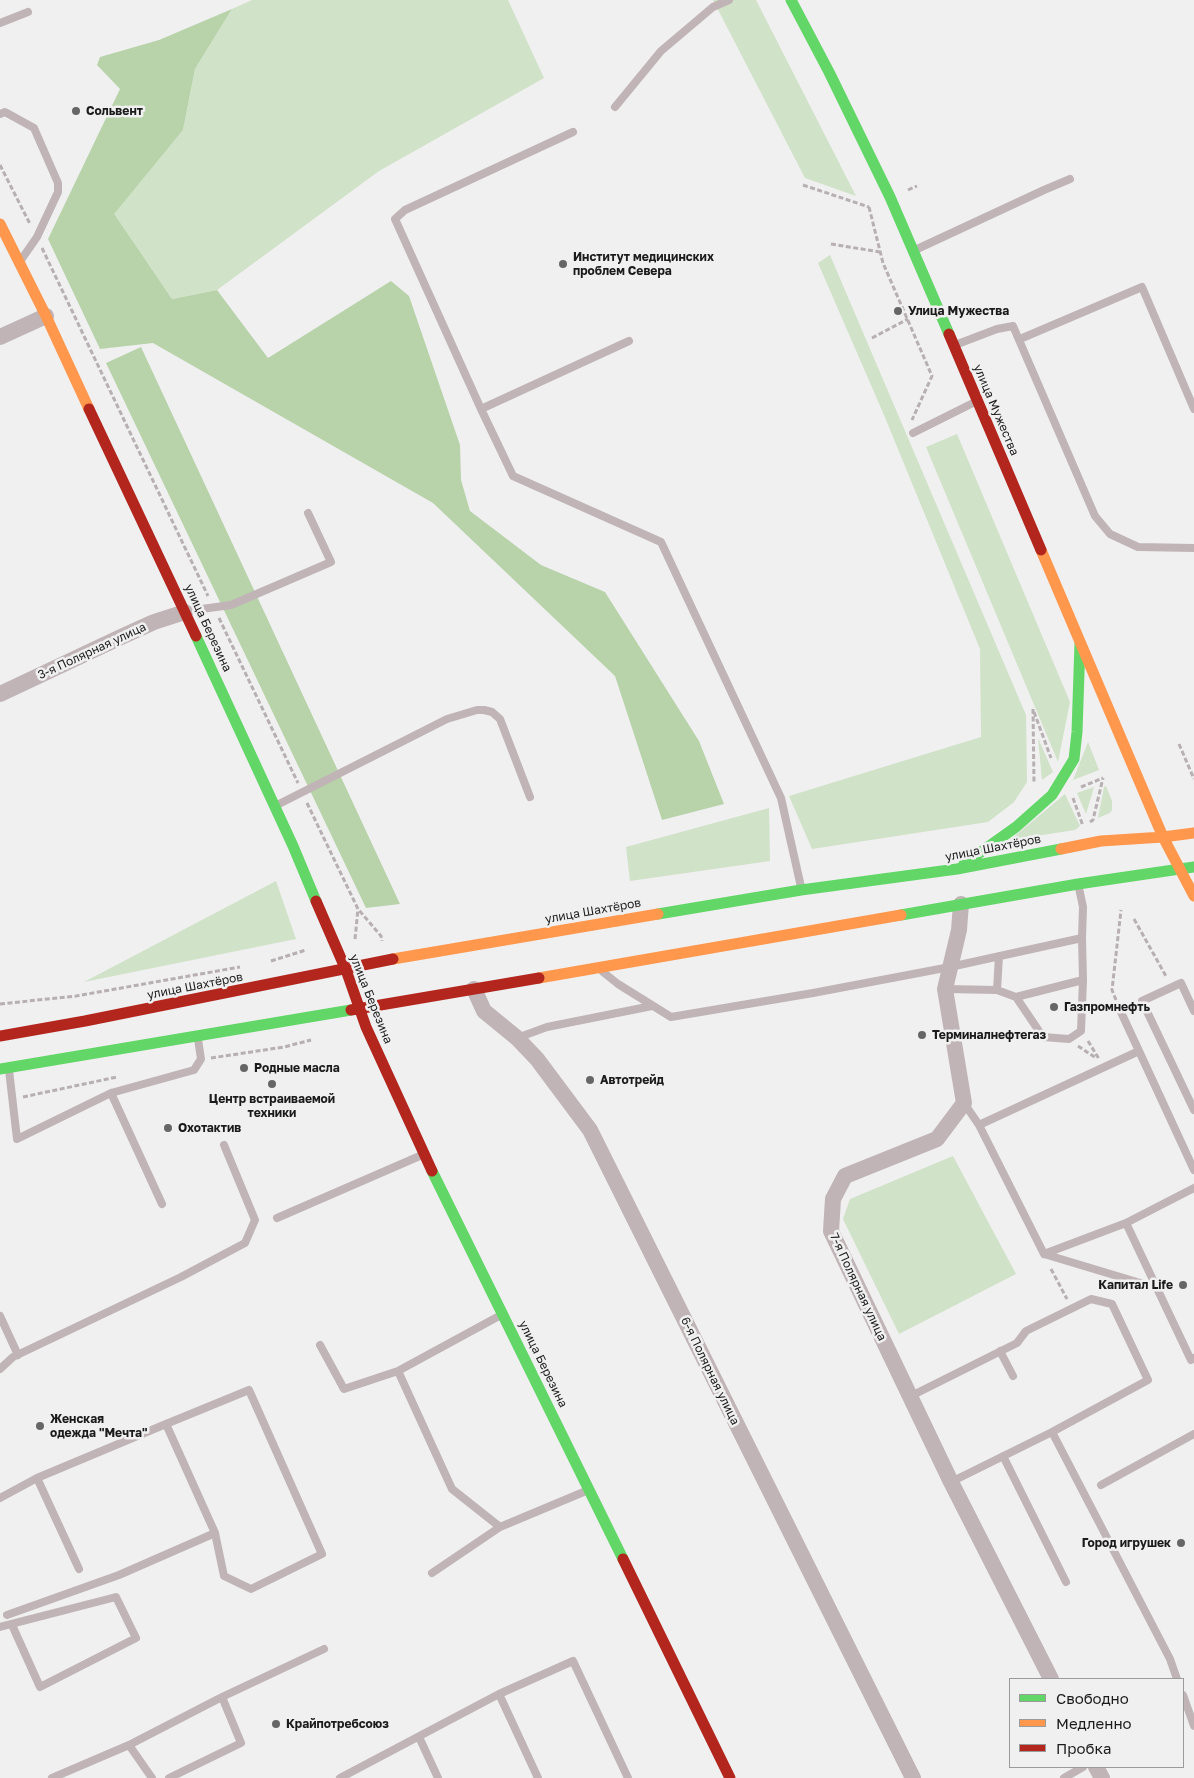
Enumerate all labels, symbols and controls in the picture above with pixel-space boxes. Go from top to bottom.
place label: Сольвент [86,104,143,118]
marker: Сольвент [70,105,82,117]
place label: Институт медицинских проблем Севера [573,250,714,278]
marker: Институт медицинских проблем Севера [557,258,569,270]
place label: Улица Мужества [908,304,1009,318]
marker: Улица Мужества [892,305,904,317]
street label: улица Мужества [970,362,1022,458]
street label: улица Березина [181,582,235,674]
street label: 3-я Полярная улица [36,620,148,682]
street label: улица Шахтёров [944,832,1042,864]
street label: улица Шахтёров [544,895,642,927]
street label: улица Березина [347,952,395,1046]
street label: улица Шахтёров [146,970,244,1002]
place label: Газпромнефть [1064,1000,1150,1014]
marker: Газпромнефть [1048,1001,1060,1013]
place label: Терминалнефтегаз [932,1028,1046,1042]
marker: Терминалнефтегаз [916,1029,928,1041]
place label: Родные масла [254,1061,340,1075]
marker: Родные масла [238,1062,250,1074]
place label: Автотрейд [600,1073,664,1087]
marker: Автотрейд [584,1074,596,1086]
marker: Центр встраиваемой техники [266,1078,278,1090]
place label: Центр встраиваемой техники [209,1092,335,1120]
place label: Охотактив [178,1121,241,1135]
marker: Охотактив [162,1122,174,1134]
street label: 7-я Полярная улица [827,1231,889,1343]
place label: Капитал Life [1098,1278,1173,1292]
marker: Капитал Life [1177,1279,1189,1291]
street label: 6-я Полярная улица [678,1315,742,1427]
street label: улица Березина [516,1318,570,1410]
place label: Женская одежда "Мечта" [50,1412,147,1440]
marker: Женская одежда "Мечта" [34,1420,46,1432]
place label: Город игрушек [1082,1536,1171,1550]
marker: Город игрушек [1175,1537,1187,1549]
legend [1009,1678,1184,1768]
text: Свободно [1056,1689,1129,1707]
text: Медленно [1056,1714,1132,1732]
place label: Крайпотребсоюз [286,1717,389,1731]
marker: Крайпотребсоюз [270,1718,282,1730]
text: Пробка [1056,1739,1111,1757]

